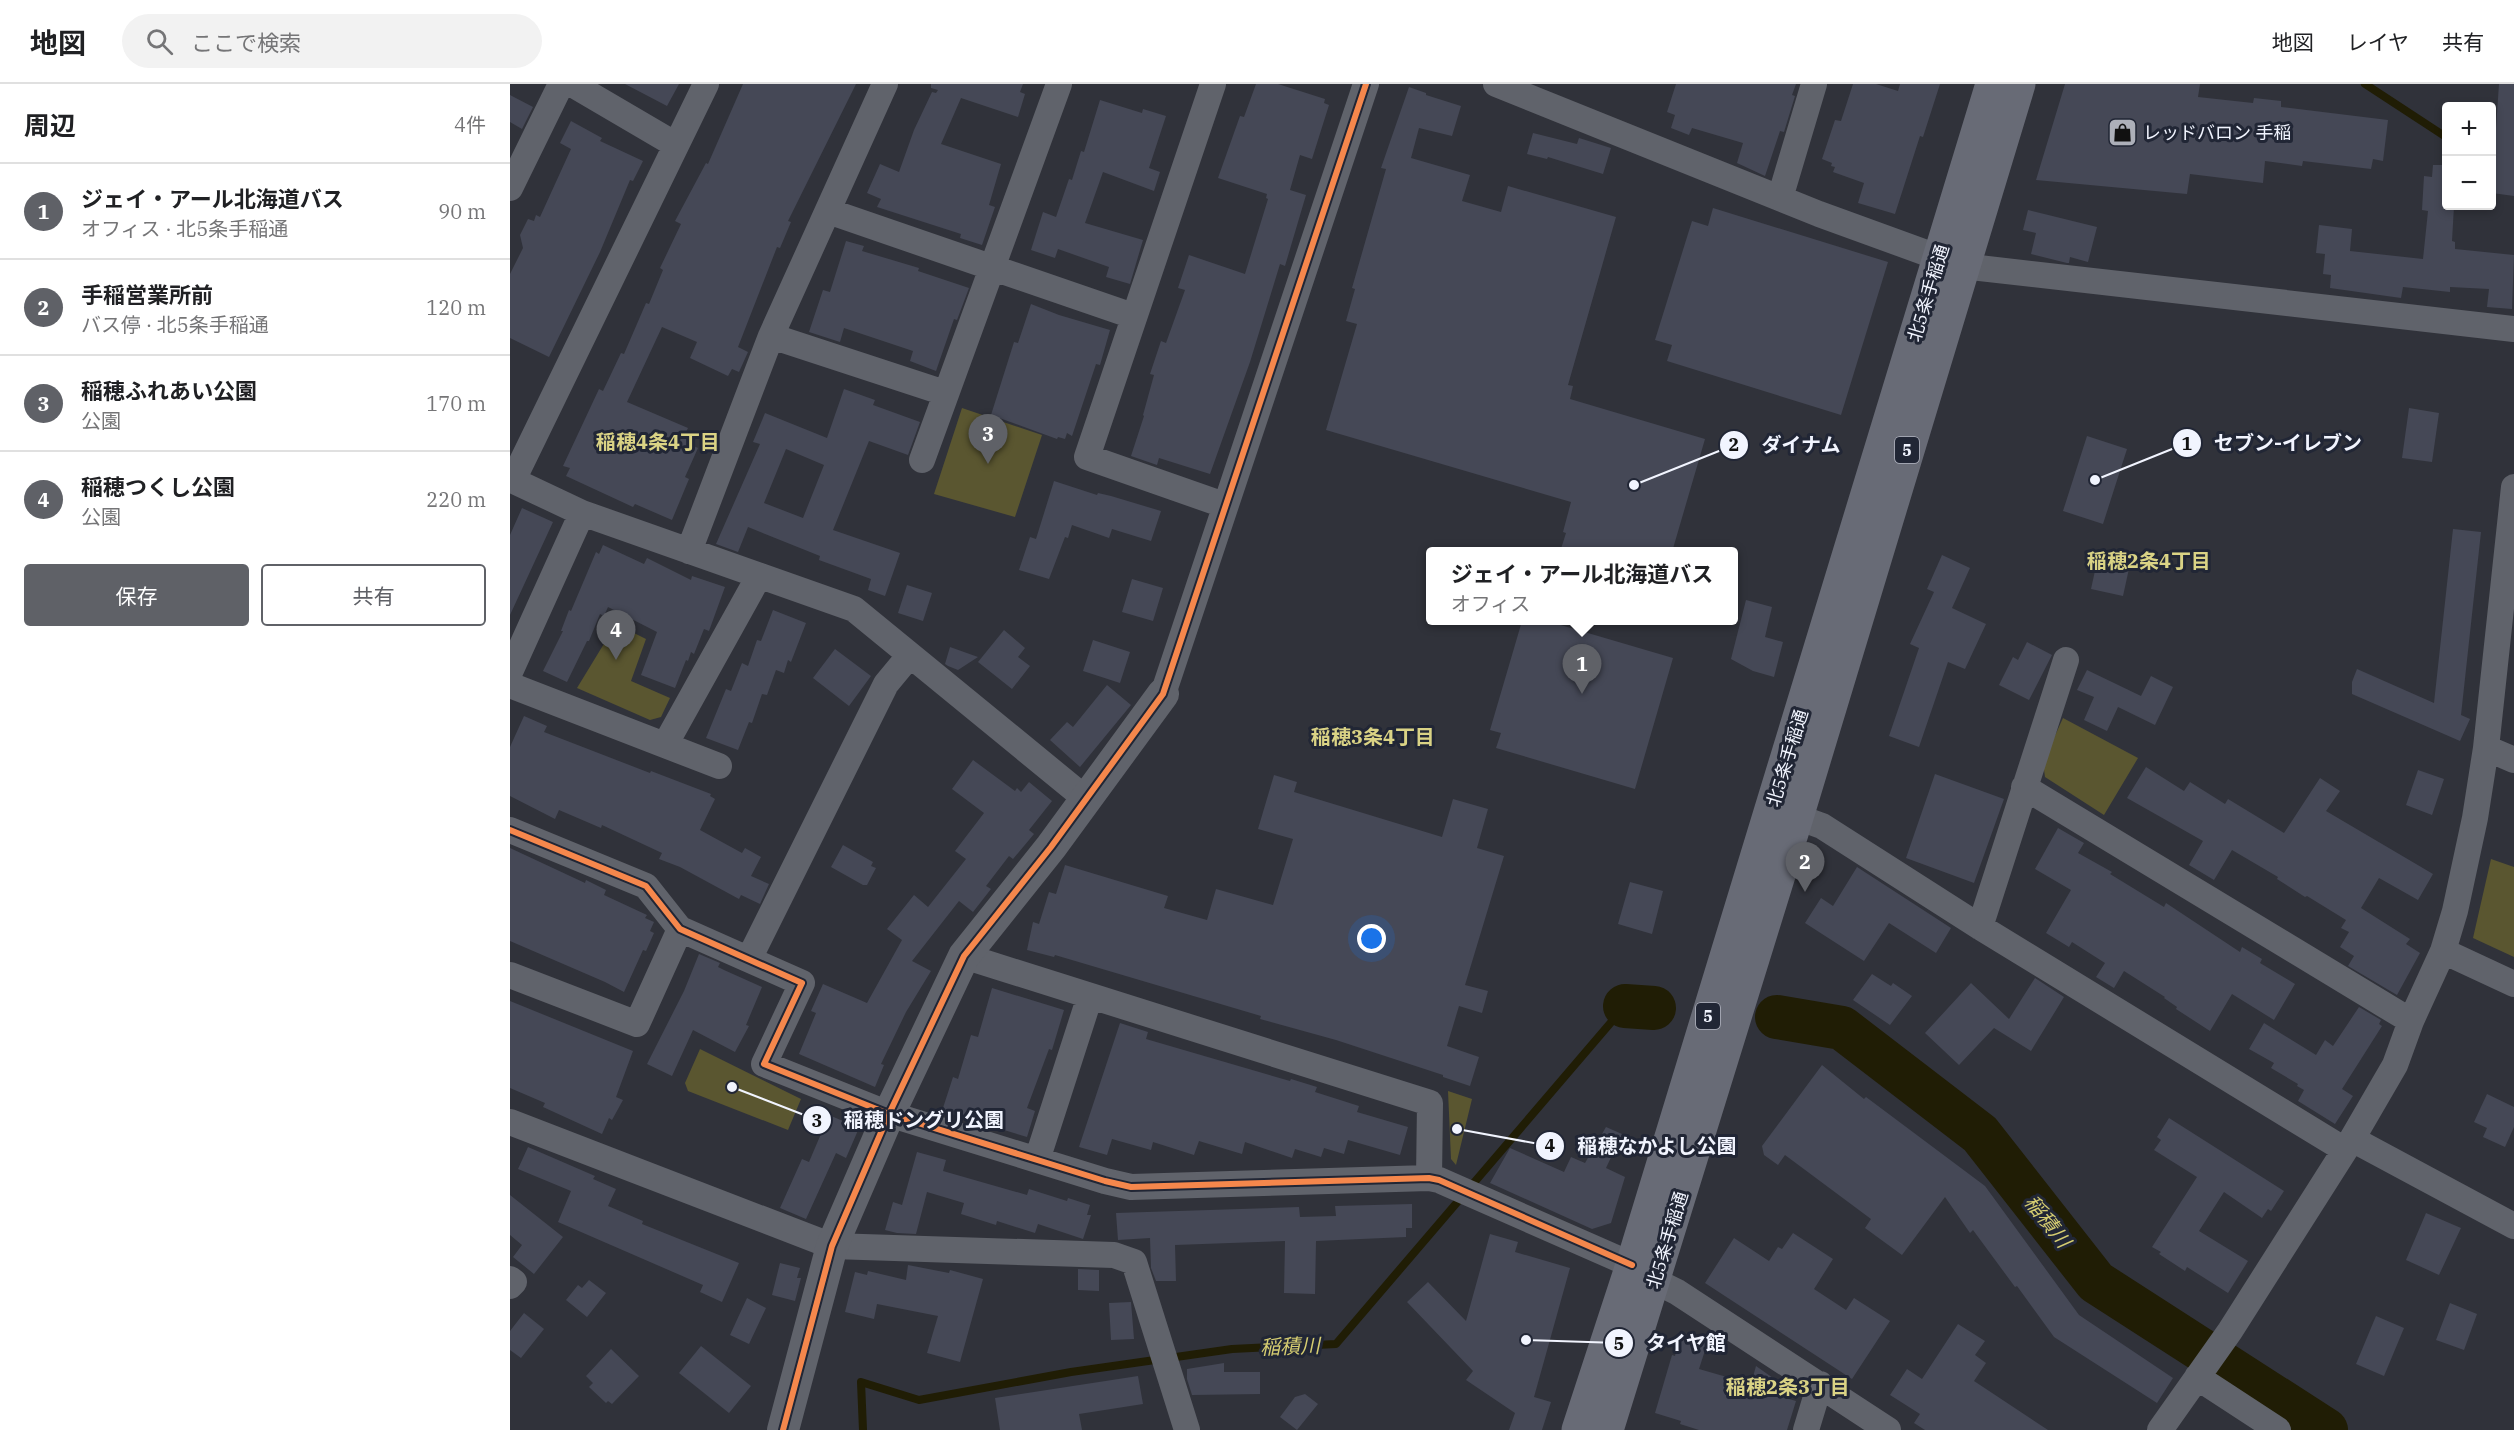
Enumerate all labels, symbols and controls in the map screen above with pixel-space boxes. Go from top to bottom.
search box [122,14,542,68]
text: 地図 [30,24,86,61]
icon: search [143,25,176,58]
text: ここで検索 [191,28,301,57]
text: 地図 [2272,28,2314,56]
text: レイヤ [2347,28,2409,56]
text: 共有 [2442,28,2484,56]
map controls [2442,102,2496,210]
button: + [2442,102,2496,156]
text: 周辺 [24,108,76,142]
text: 4件 [454,111,486,138]
shop icon: レッドバロン 手稲 [2106,116,2138,148]
place label: レッドバロン 手稲 [2143,121,2291,144]
button: − [2442,156,2496,210]
text: ジェイ・アール北海道バス [81,184,344,213]
text: 1 [38,198,50,225]
text: 90 m [438,198,486,225]
text: オフィス · 北5条手稲通 [81,215,288,242]
street label: 北5条手稲通 [1902,241,1954,345]
text: 手稲営業所前 [81,280,213,309]
text: 2 [38,294,50,321]
text: 120 m [426,294,486,321]
text: バス停 · 北5条手稲通 [81,311,269,338]
text: 稲穂ふれあい公園 [81,376,257,405]
text: 3 [38,390,50,417]
text: 170 m [426,390,486,417]
text: 公園 [81,407,121,434]
pin: 3 [968,414,1008,464]
callout: セブン-イレブン [2172,424,2374,462]
callout: ダイナム [1719,426,1853,464]
district label: 稲穂4条4丁目 [596,428,720,455]
text: セブン-イレブン [2214,429,2362,456]
text: ダイナム [1762,431,1841,458]
text: 1 [2182,432,2193,455]
text: 2 [1729,433,1739,456]
road number: 5 [1895,437,1919,463]
text: 稲穂つくし公園 [81,472,235,501]
text: 4 [38,486,50,513]
text: 220 m [426,486,486,513]
text: 公園 [81,503,121,530]
popup [1426,547,1738,625]
district label: 稲穂2条4丁目 [2087,547,2211,574]
text: ジェイ・アール北海道バス [1451,559,1713,588]
button: 保存 [24,564,249,626]
button: 共有 [261,564,486,626]
text: オフィス [1451,590,1530,617]
pin: 4 [596,610,636,660]
pin: 1 [1562,644,1602,694]
street label: 北5条手稲通 [1761,706,1813,810]
district label: 稲穂3条4丁目 [1311,723,1435,750]
pin: 2 [1786,842,1824,892]
your location [1357,924,1386,953]
road number: 5 [1696,1003,1720,1029]
callout: 稲穂ドングリ公園 [802,1101,1016,1139]
text: 稲穂ドングリ公園 [844,1106,1004,1133]
text: 3 [812,1109,822,1132]
callout: 稲穂なかよし公園 [1535,1127,1749,1165]
text: 稲穂なかよし公園 [1578,1132,1737,1159]
text: 4 [1545,1134,1556,1157]
street label: 北5条手稲通 [1641,1188,1693,1292]
water label: 稲積川 [2019,1189,2078,1255]
callout: タイヤ館 [1604,1324,1738,1362]
text: タイヤ館 [1646,1329,1726,1356]
water label: 稲積川 [1260,1331,1322,1361]
text: 5 [1614,1332,1624,1355]
district label: 稲穂2条3丁目 [1726,1373,1850,1400]

